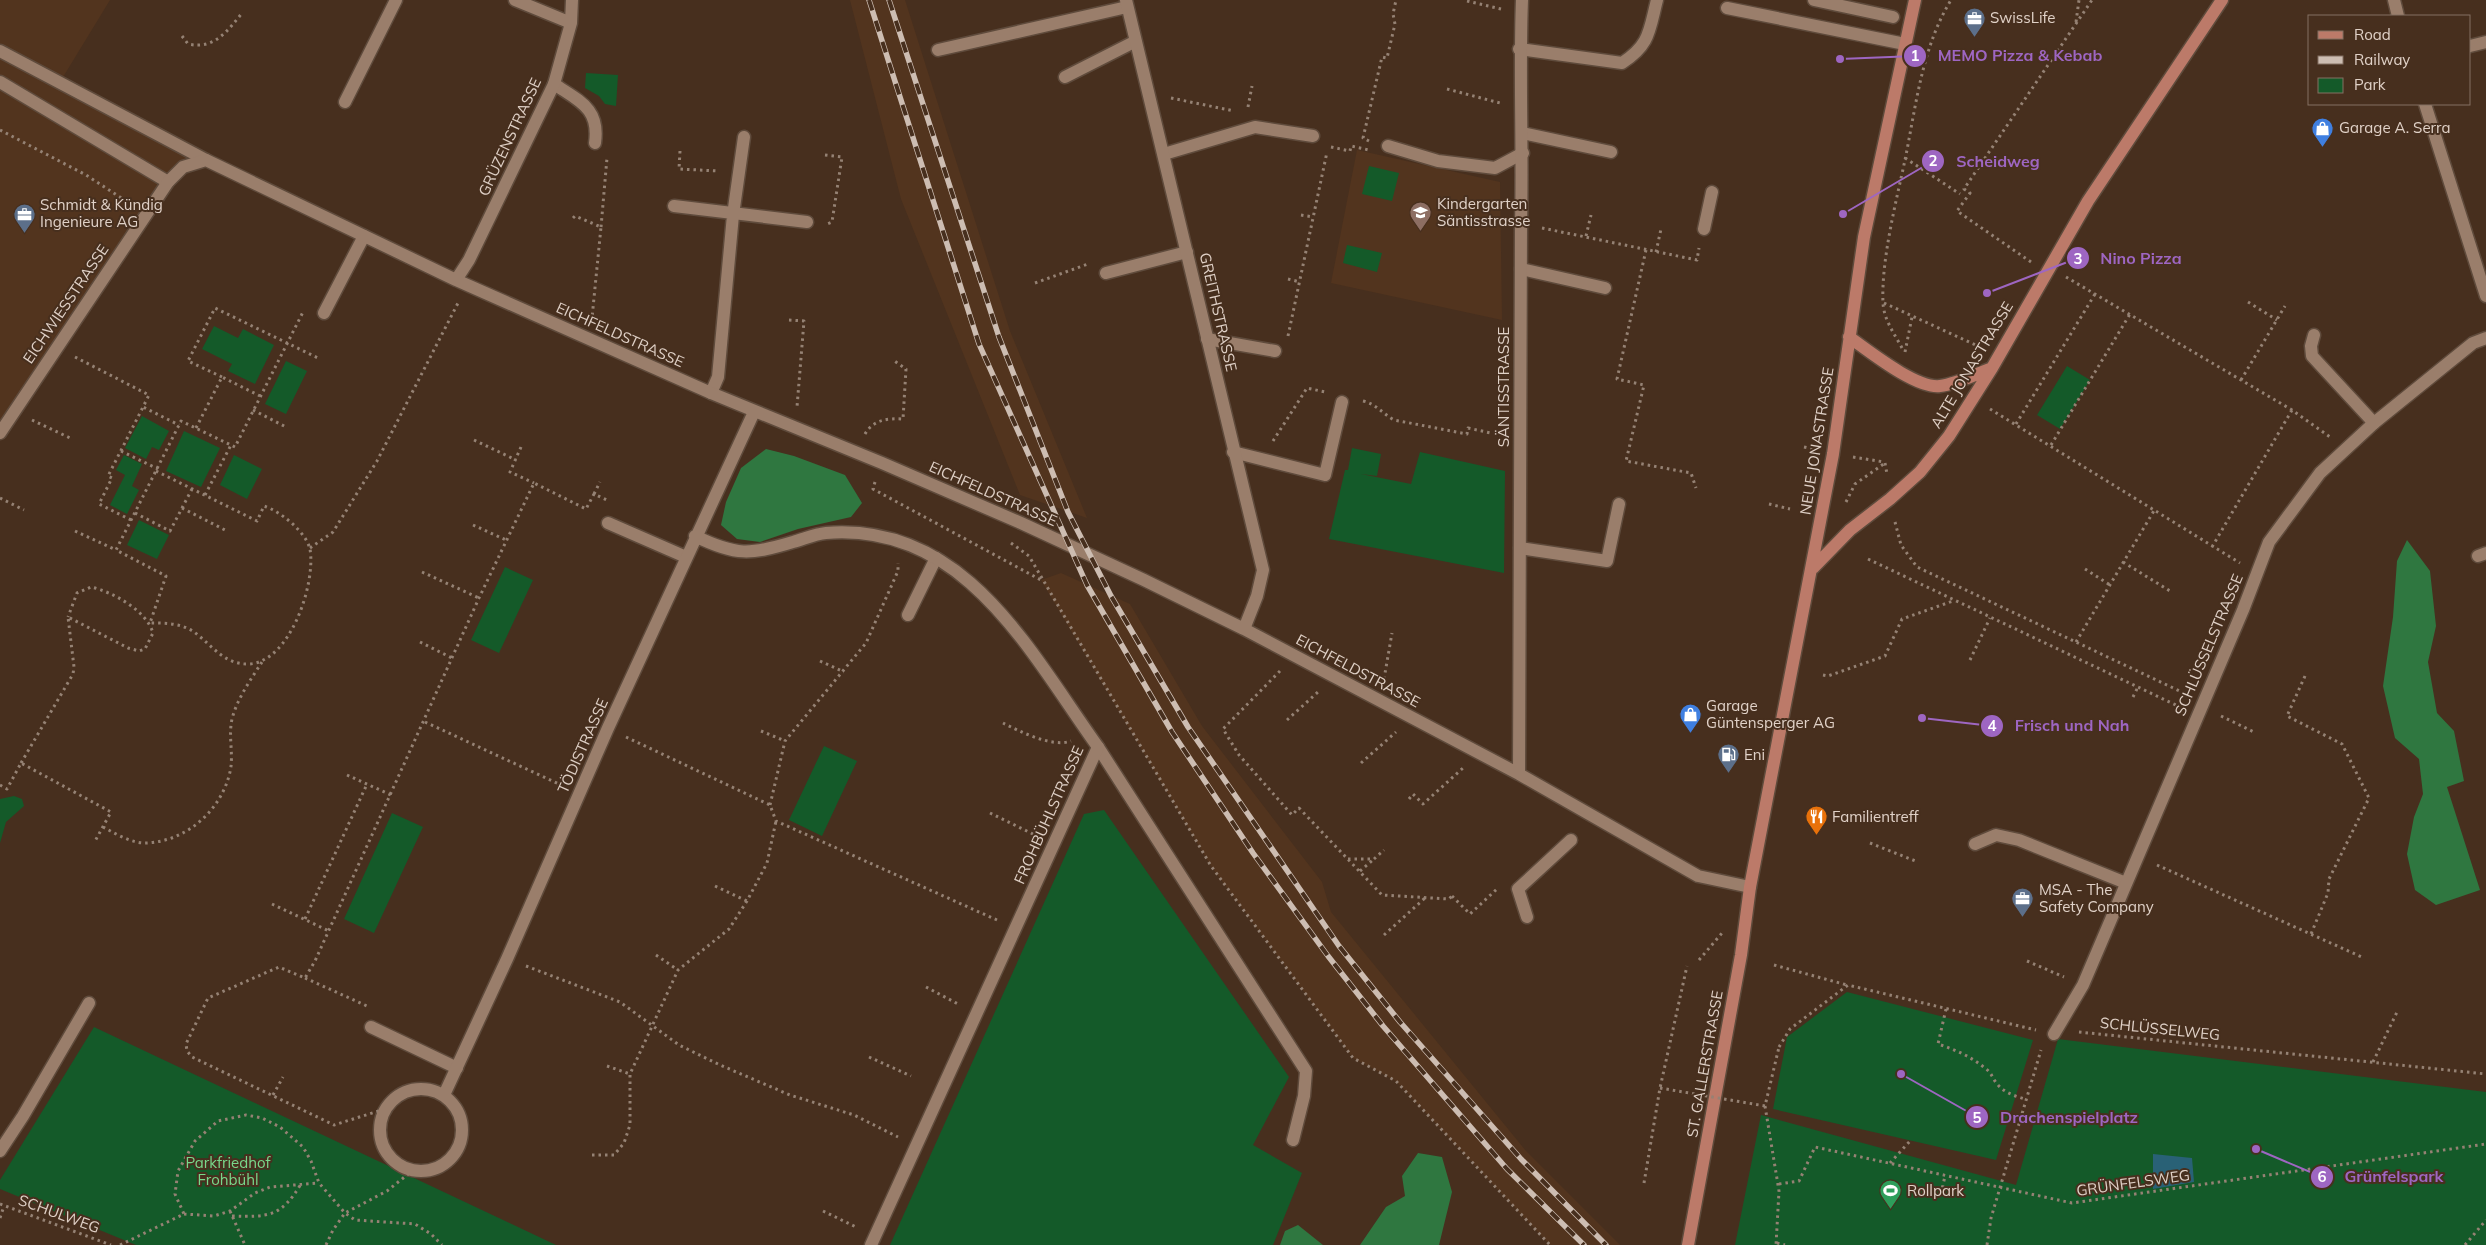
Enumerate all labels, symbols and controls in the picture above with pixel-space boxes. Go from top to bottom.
office icon: SwissLife [1962,6,1986,37]
place label: SwissLife [1990,8,2056,27]
legend [2308,15,2471,105]
text: Road [2354,25,2391,44]
callout: MEMO Pizza & Kebab [1903,40,2112,71]
text: MEMO Pizza & Kebab [1938,45,2102,65]
text: 1 [1910,46,1920,65]
text: Railway [2354,50,2410,69]
street label: GRÜZENSTRASSE [474,75,545,199]
text: Park [2354,75,2386,94]
shop icon: Garage A. Serra [2311,116,2335,147]
place label: Garage A. Serra [2339,118,2450,137]
callout: Scheidweg [1921,146,2050,177]
text: 2 [1928,151,1938,170]
text: Scheidweg [1956,151,2040,171]
place label: Kindergarten Säntisstrasse [1437,194,1530,230]
place label: Schmidt & Kündig Ingenieure AG [40,195,163,231]
school or university icon: Kindergarten Säntisstrasse [1409,201,1433,232]
office icon: Schmidt & Kündig Ingenieure AG [12,202,36,233]
street label: EICHWIESSTRASSE [19,240,113,367]
callout: Nino Pizza [2065,243,2191,274]
text: Nino Pizza [2100,248,2182,268]
text: 3 [2073,249,2083,268]
street label: GREITHSTRASSE [1196,251,1241,373]
street label: EICHFELDSTRASSE [553,298,687,371]
street label: ALTE JONASTRASSE [1926,298,2017,432]
street label: SÄNTISSTRASSE [1494,326,1513,447]
street label: NEUE JONASTRASSE [1795,366,1838,516]
street label: EICHFELDSTRASSE [926,457,1060,530]
street label: SCHLÜSSELSTRASSE [2170,571,2247,719]
street label: EICHFELDSTRASSE [1293,630,1424,711]
street label: TÖDISTRASSE [553,695,612,796]
place label: Garage Güntensperger AG [1706,696,1835,732]
shop icon: Garage Güntensperger AG [1678,703,1702,734]
callout: Frisch und Nah [1979,710,2139,741]
text: Frisch und Nah [2015,715,2129,735]
text: 4 [1987,716,1997,735]
street label: FROHBÜHLSTRASSE [1010,743,1088,887]
fuel station icon: Eni [1716,743,1740,774]
place label: Eni [1744,745,1765,764]
restaurant icon: Familientreff [1804,805,1828,836]
place label: Familientreff [1832,807,1920,826]
place label: MSA - The Safety Company [2039,880,2154,916]
office icon: MSA - The Safety Company [2011,887,2035,918]
street label: ST. GALLERSTRASSE [1682,989,1727,1139]
street label: SCHLÜSSELWEG [2099,1013,2221,1044]
callout: Drachenspielplatz [1965,1102,2148,1133]
text: Drachenspielplatz [2000,1107,2138,1127]
text: 5 [1972,1108,1982,1127]
park label: Parkfriedhof Frohbühl [185,1153,272,1189]
callout: Grünfelspark [2310,1161,2453,1192]
street label: GRÜNFELSWEG [2075,1165,2191,1200]
text: Grünfelspark [2345,1166,2445,1186]
text: 6 [2317,1167,2327,1186]
sports icon: Rollpark [1879,1179,1903,1210]
place label: Rollpark [1907,1181,1964,1200]
street label: SCHULWEG [16,1190,102,1237]

